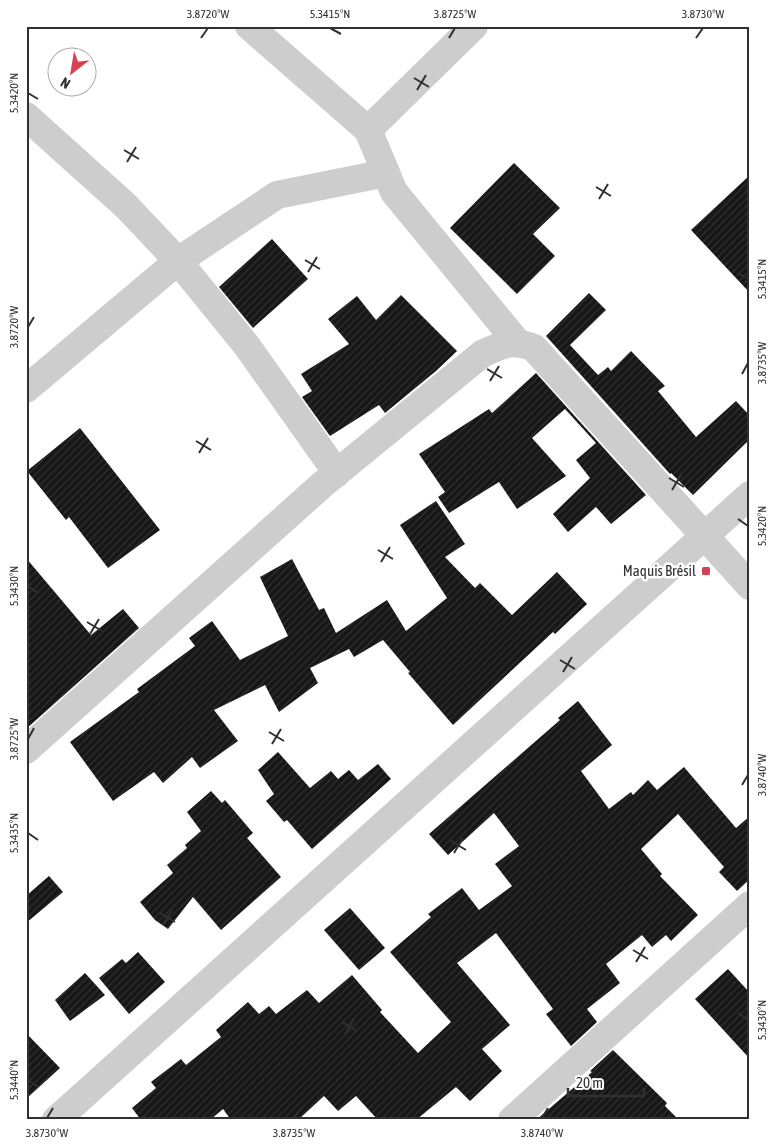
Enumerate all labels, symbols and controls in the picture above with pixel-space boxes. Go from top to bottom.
text: 3.8720°W [187,7,229,21]
text: 5.3415°N [310,7,350,21]
text: 3.8725°W [434,7,476,21]
text: 3.8730°W [682,7,724,21]
north arrow [48,48,98,98]
text: 5.3420°N [7,73,21,113]
text: N [58,74,73,92]
text: 5.3415°N [755,259,769,299]
text: 3.8720°W [7,306,21,348]
text: 3.8735°W [755,342,769,384]
text: 5.3420°N [755,506,769,546]
place label: Maquis Brésil [623,562,696,579]
marker: Maquis Brésil [700,565,712,577]
text: 5.3430°N [7,566,21,606]
text: 3.8725°W [7,718,21,760]
text: 3.8740°W [755,754,769,796]
text: 5.3435°N [7,813,21,853]
text: 5.3430°N [755,1000,769,1040]
text: 5.3440°N [7,1060,21,1100]
scale bar [568,1066,645,1098]
text: 20 m [576,1074,603,1091]
text: 3.8730°W [26,1126,68,1140]
text: 3.8735°W [273,1126,315,1140]
text: 3.8740°W [521,1126,563,1140]

